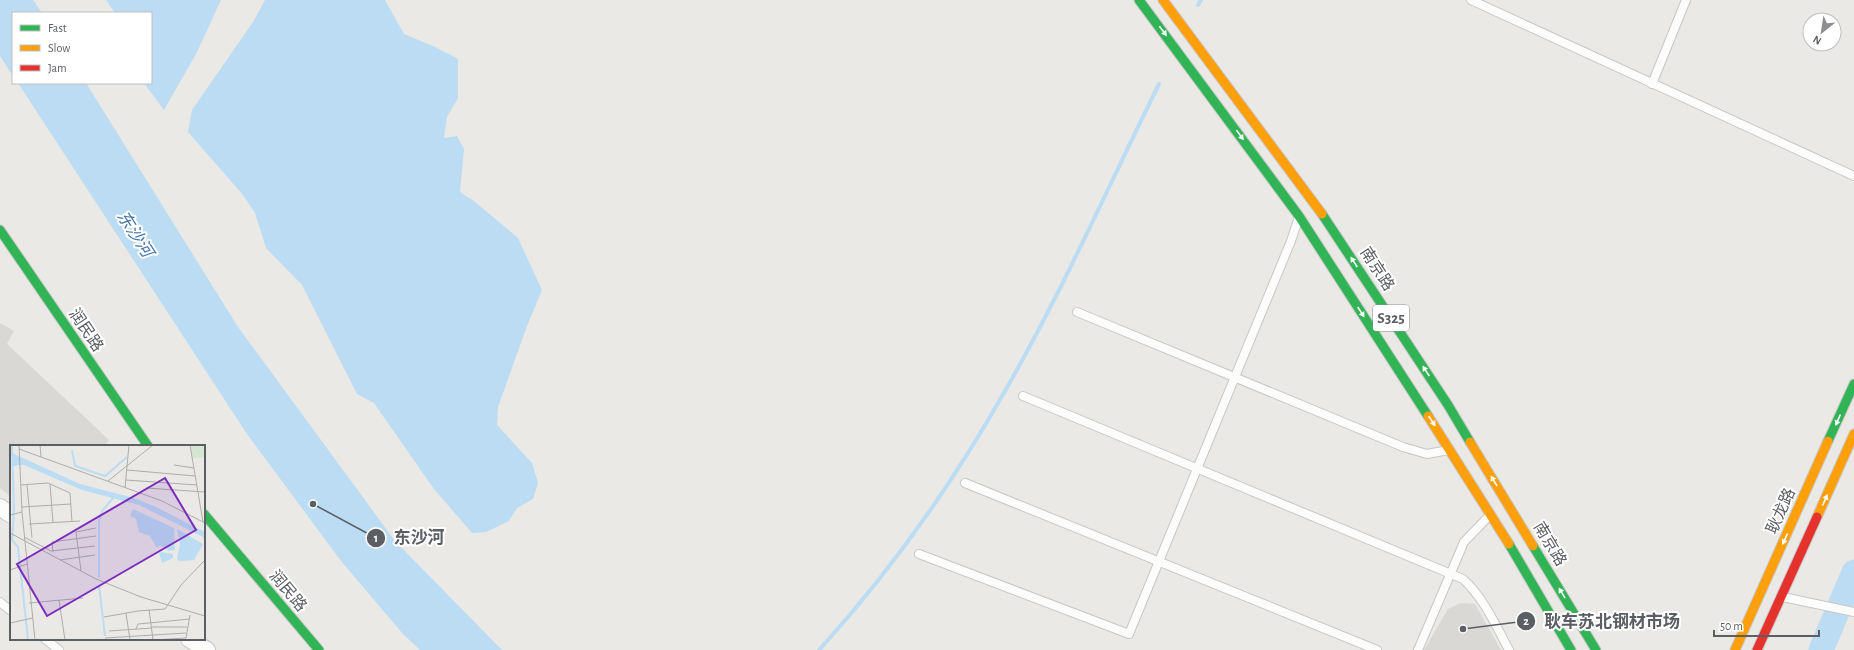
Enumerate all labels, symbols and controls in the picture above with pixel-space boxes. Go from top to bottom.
legend [12,12,152,84]
north arrow [1802,12,1842,52]
text: Fast [48,22,67,34]
one-way arrow [1158,26,1166,36]
text: N [1811,34,1823,47]
text: Slow [48,42,70,54]
text: Jam [48,62,67,74]
one-way arrow [1236,130,1244,141]
water label: 东沙河 [114,207,158,263]
street label: 南京路 [1357,244,1398,293]
one-way arrow [1350,257,1358,268]
street label: 润民路 [66,305,107,354]
road number: S325 [1373,305,1409,331]
one-way arrow [1357,307,1365,317]
one-way arrow [1422,366,1430,376]
one-way arrow [1835,414,1841,426]
one-way arrow [1428,415,1435,427]
inset map [10,445,205,640]
one-way arrow [1491,475,1498,487]
street label: 耿龙路 [1763,485,1798,536]
one-way arrow [1822,493,1828,505]
street label: 南京路 [1531,519,1570,569]
callout: 东沙河 [366,523,453,552]
text: 东沙河 [394,528,445,546]
text: 1 [374,532,378,544]
one-way arrow [1782,533,1788,544]
street label: 润民路 [266,567,310,615]
one-way arrow [1558,587,1565,599]
callout: 耿车苏北钢材市场 [1516,607,1688,636]
text: 耿车苏北钢材市场 [1544,612,1680,630]
scale bar [1714,612,1819,638]
text: 2 [1523,615,1529,627]
text: 50 m [1720,620,1743,632]

